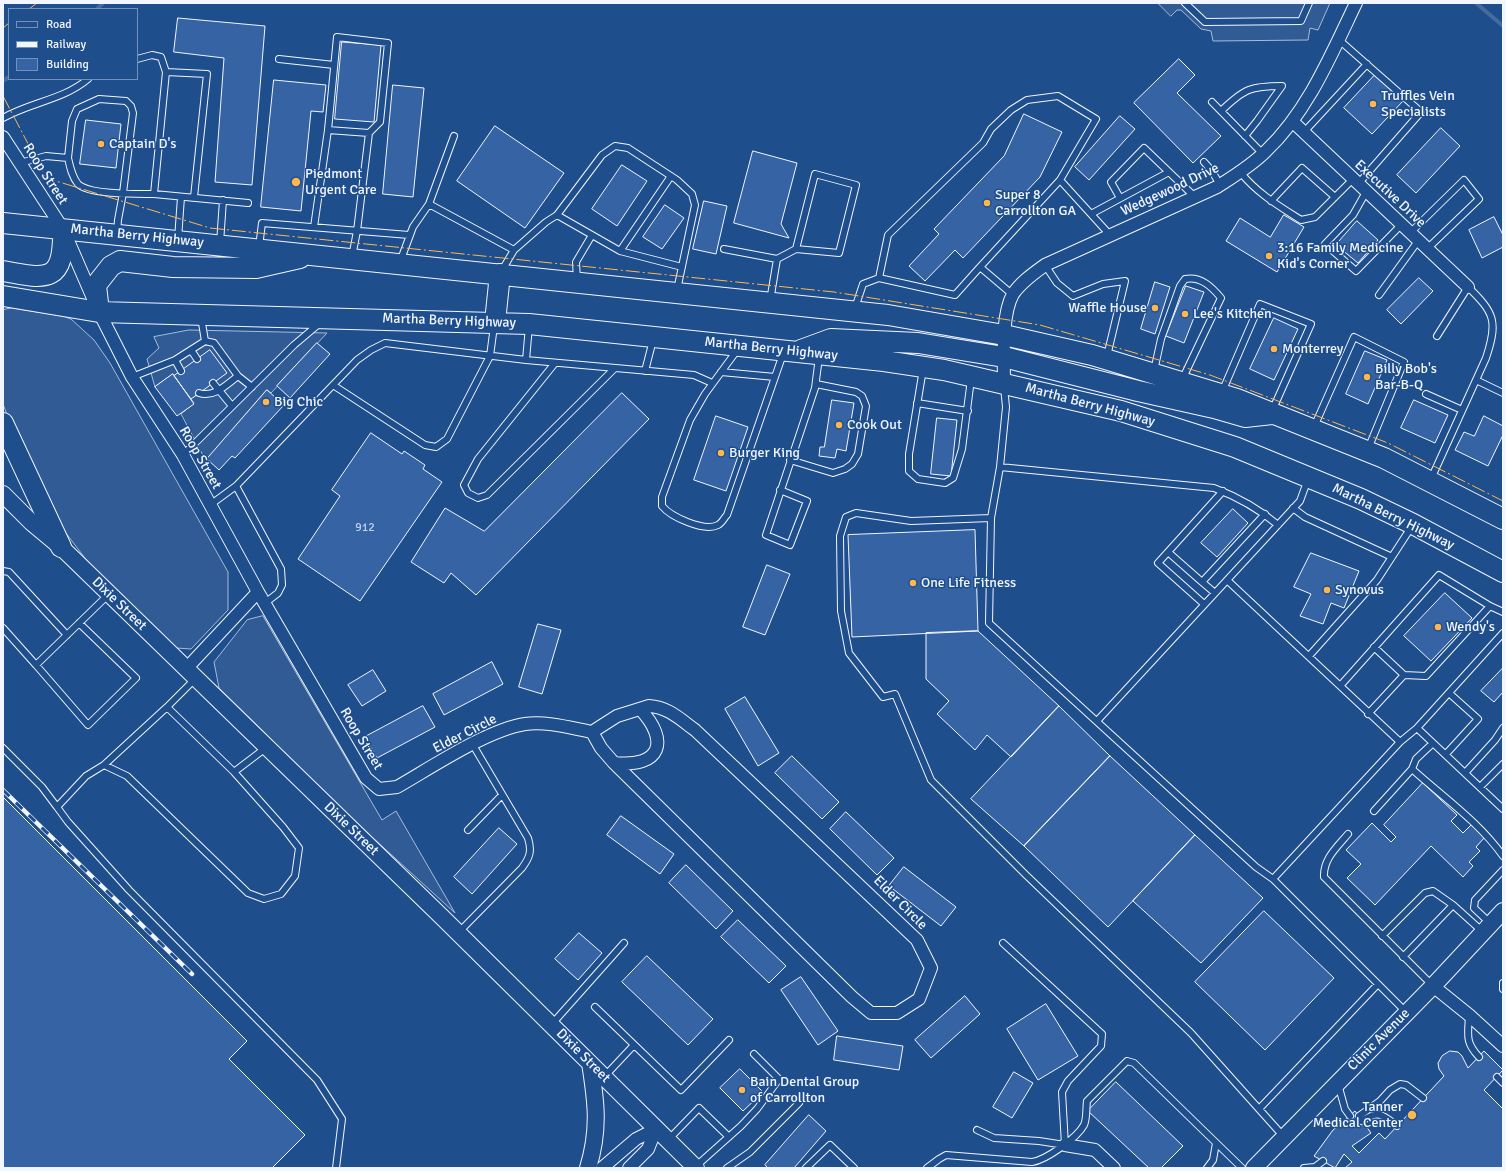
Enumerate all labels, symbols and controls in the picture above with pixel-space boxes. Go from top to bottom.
legend [8,8,138,80]
text: Road [46,17,72,32]
text: Railway [46,37,86,52]
text: Building [46,57,89,72]
place label: Truffles Vein Specialists [1381,88,1455,120]
marker: Truffles Vein Specialists [1368,99,1378,109]
place label: Captain D's [109,136,176,152]
marker: Captain D's [96,139,106,149]
street label: Roop Street [19,140,71,208]
street label: Executive Drive [1351,157,1429,231]
street label: Wedgewood Drive [1118,160,1222,220]
place label: Piedmont Urgent Care [305,166,377,198]
marker: Piedmont Urgent Care [290,176,302,188]
place label: Super 8 Carrollton GA [995,187,1076,220]
marker: Super 8 Carrollton GA [982,198,992,208]
street label: Martha Berry Highway [70,221,204,251]
place label: 3:16 Family Medicine Kid's Corner [1277,240,1404,272]
marker: 3:16 Family Medicine Kid's Corner [1264,251,1274,261]
place label: Waffle House [1068,300,1147,316]
marker: Waffle House [1150,303,1160,313]
place label: Lee's Kitchen [1193,306,1272,322]
marker: Lee's Kitchen [1180,309,1190,319]
street label: Martha Berry Highway [382,310,516,332]
street label: Martha Berry Highway [704,334,838,364]
place label: Monterrey [1282,341,1343,357]
marker: Monterrey [1269,344,1279,354]
place label: Billy Bob's Bar-B-Q [1375,361,1437,394]
marker: Billy Bob's Bar-B-Q [1362,372,1372,382]
street label: Martha Berry Highway [1023,380,1157,430]
place label: Big Chic [274,394,323,410]
marker: Big Chic [261,397,271,407]
place label: Cook Out [847,417,902,433]
marker: Cook Out [834,420,844,430]
street label: Roop Street [175,424,225,492]
place label: Burger King [729,445,800,461]
marker: Burger King [716,448,726,458]
street label: Martha Berry Highway [1329,480,1457,554]
house number: 912 [355,521,375,535]
street label: Dixie Street [88,574,150,634]
place label: One Life Fitness [921,575,1016,591]
marker: One Life Fitness [908,578,918,588]
place label: Synovus [1335,582,1384,598]
marker: Synovus [1322,585,1332,595]
place label: Wendy's [1446,619,1495,635]
marker: Wendy's [1433,622,1443,632]
street label: Roop Street [336,705,386,773]
street label: Elder Circle [430,711,500,757]
street label: Dixie Street [320,799,382,859]
street label: Elder Circle [870,873,930,933]
street label: Clinic Avenue [1344,1005,1414,1075]
street label: Dixie Street [552,1025,614,1087]
place label: Bain Dental Group of Carrollton [750,1074,859,1106]
marker: Bain Dental Group of Carrollton [737,1085,747,1095]
place label: Tanner Medical Center [1313,1099,1403,1132]
marker: Tanner Medical Center [1406,1109,1418,1121]

